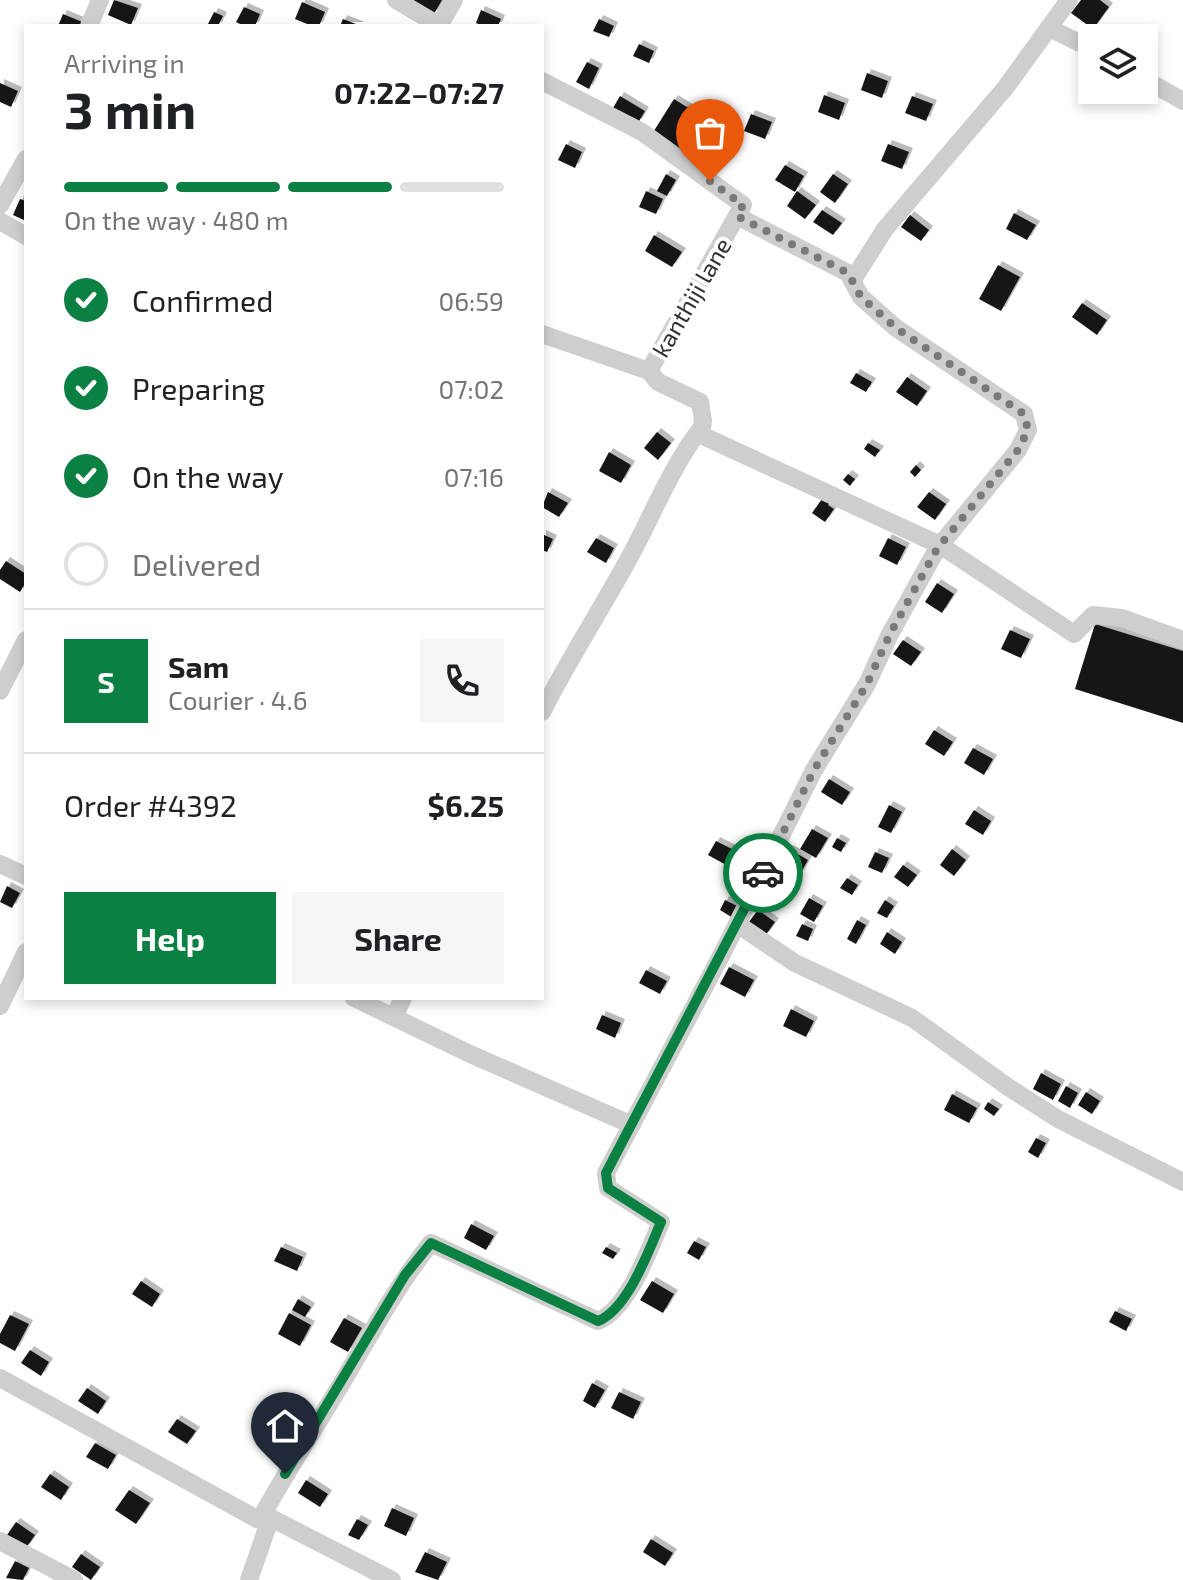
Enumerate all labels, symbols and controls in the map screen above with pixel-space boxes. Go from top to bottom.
map controls [1078,24,1158,104]
button: layers [1078,24,1158,104]
text: Arriving in [64,47,185,78]
text: 07:22–07:27 [334,74,504,110]
text: 3 min [64,77,196,139]
pin [676,99,744,181]
icon: bag [688,111,732,155]
text: On the way · 480 m [64,204,289,235]
street label: kanthiji lane [645,232,737,362]
icon: check [64,278,108,322]
text: Confirmed [132,282,273,318]
text: 06:59 [439,285,504,316]
icon: check [64,366,108,410]
text: Preparing [132,370,265,406]
text: 07:02 [439,373,504,404]
icon: check [64,454,108,498]
text: On the way [132,458,284,494]
text: 07:16 [444,461,504,492]
text: Delivered [132,546,261,582]
button: phone [420,639,504,723]
text: Sam [168,648,229,684]
text: S [97,663,115,699]
text: Courier · 4.6 [168,684,308,715]
text: Order #4392 [64,787,237,823]
text: $6.25 [428,787,504,823]
courier [723,833,803,913]
icon: car [741,851,785,895]
button: Help [64,892,276,984]
button: Share [292,892,504,984]
pin [251,1392,319,1474]
icon: home [263,1404,307,1448]

